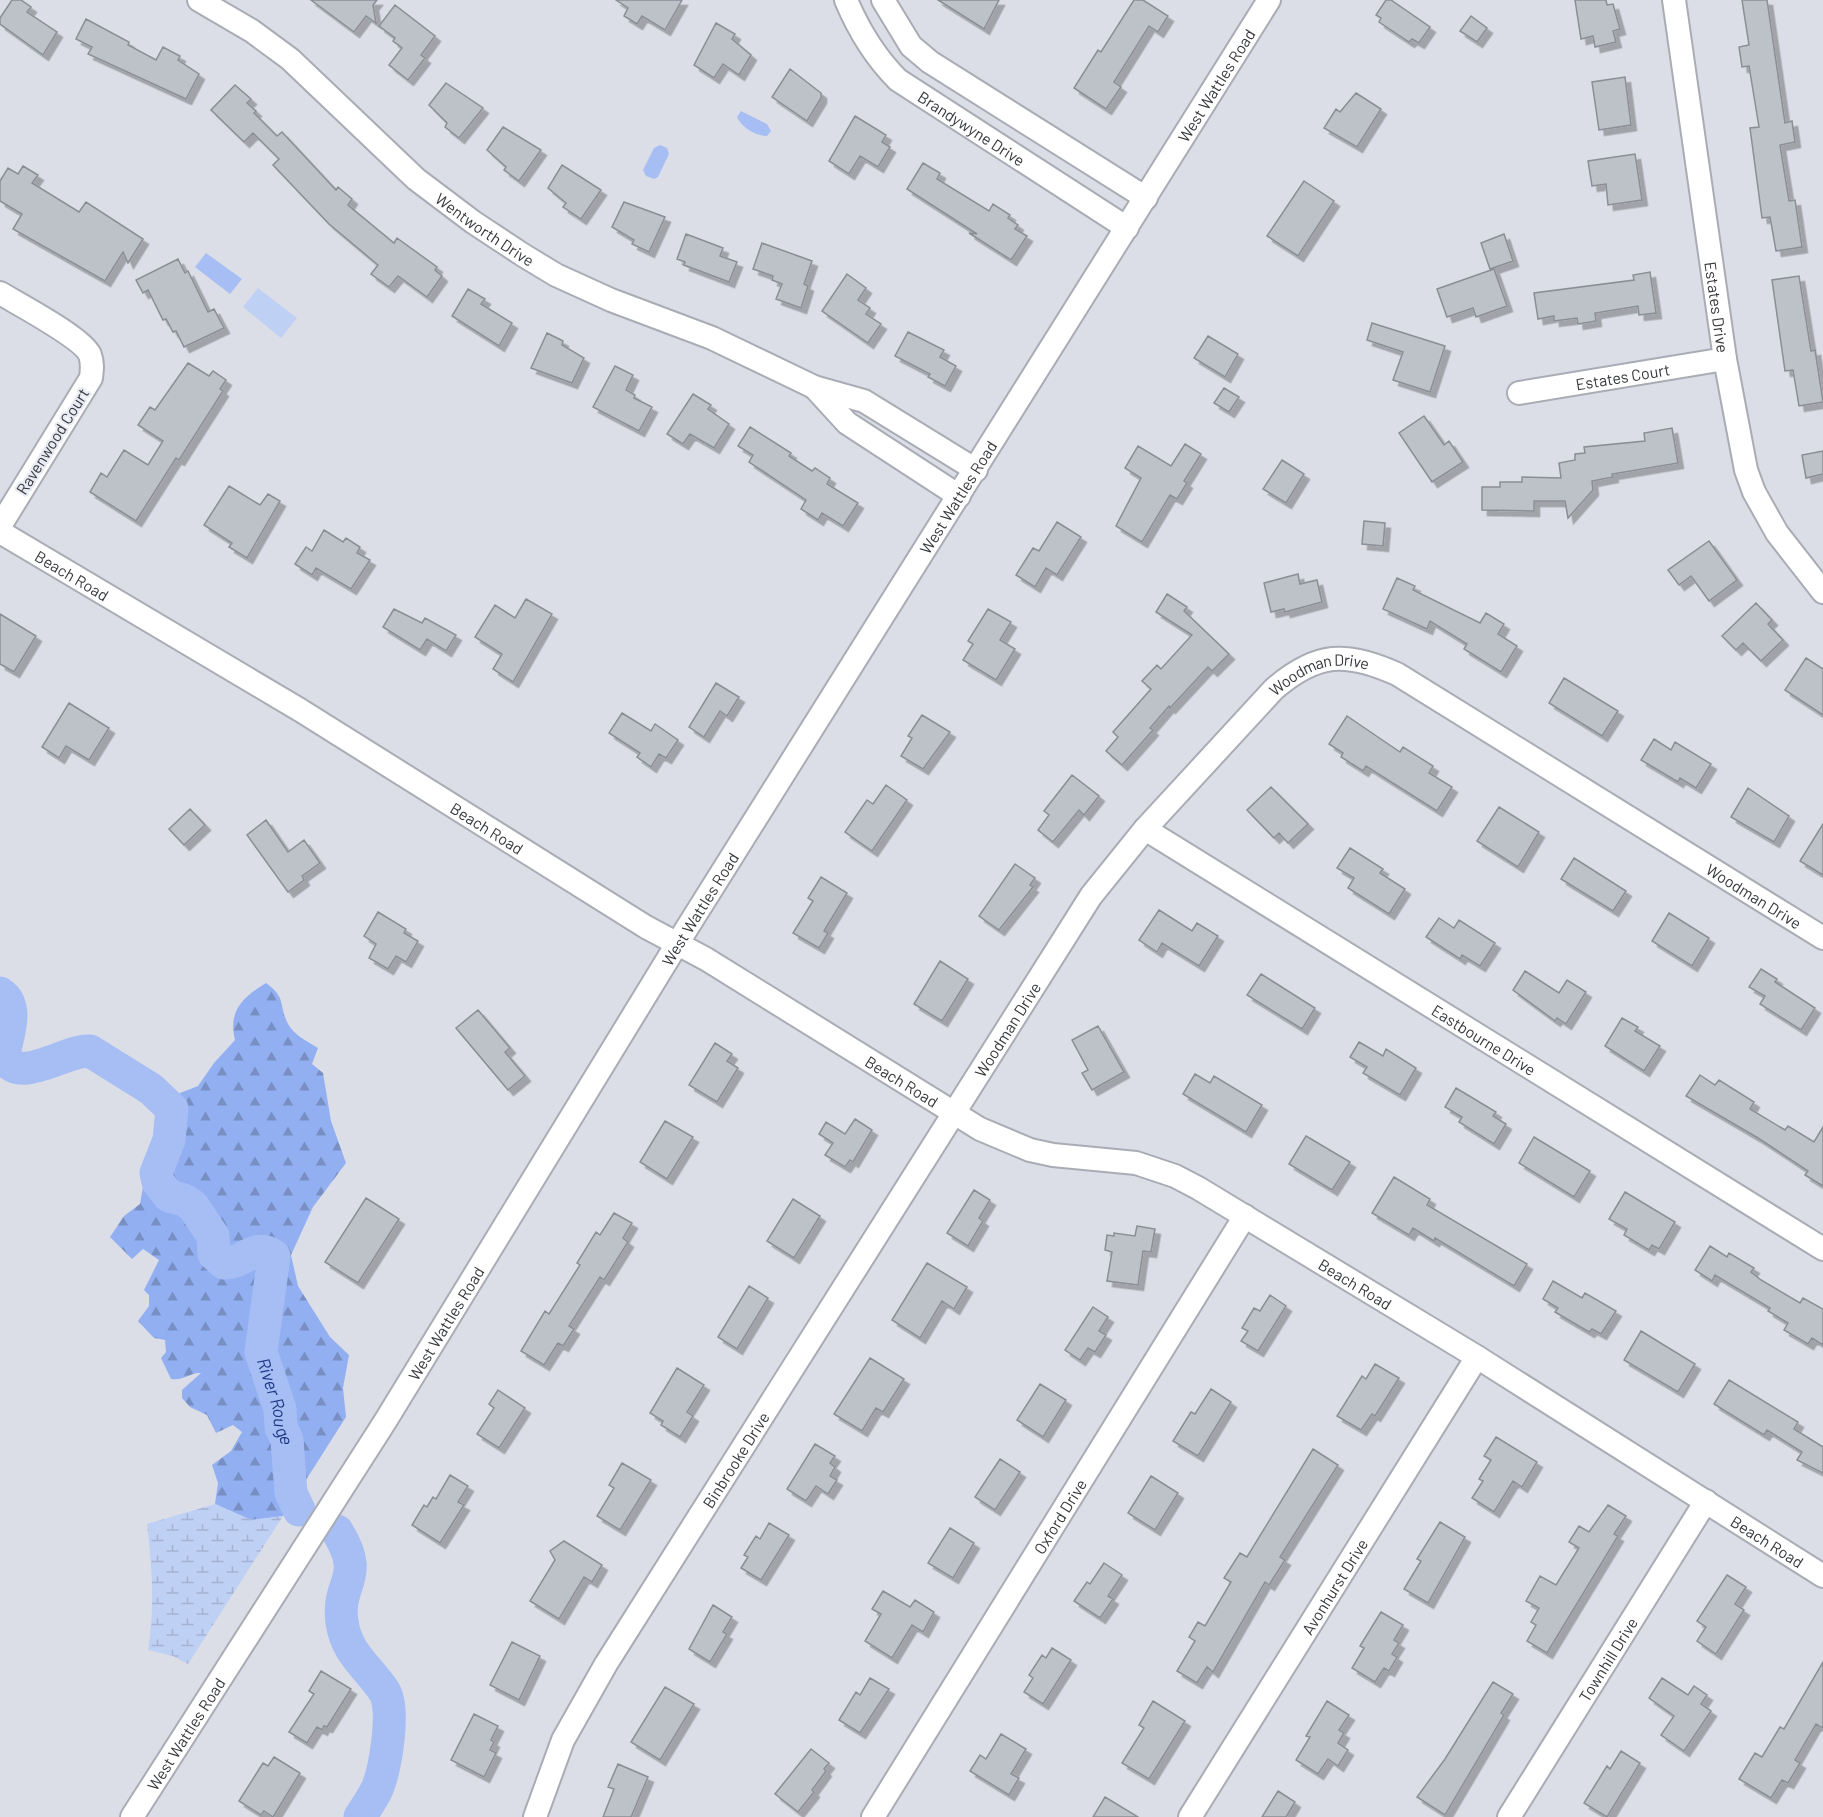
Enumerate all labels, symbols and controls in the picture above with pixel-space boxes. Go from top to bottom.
street label: West Wattles Road [1173,25,1258,145]
street label: Brandywyne Drive [915,86,1029,169]
street label: Wentworth Drive [432,188,538,269]
street label: Estates Drive [1702,260,1733,354]
street label: Estates Court [1574,359,1671,393]
street label: Ravenwood Court [12,384,92,498]
street label: West Wattles Road [915,437,1000,557]
street label: Beach Road [32,546,112,604]
street label: Woodman Drive [1265,649,1372,699]
street label: Beach Road [447,798,527,857]
street label: West Wattles Road [657,849,742,969]
street label: Woodman Drive [1703,859,1805,932]
street label: Woodman Drive [970,978,1044,1080]
street label: Eastbourne Drive [1429,1000,1540,1079]
street label: Beach Road [862,1051,942,1110]
street label: Beach Road [1315,1254,1396,1313]
street label: West Wattles Road [403,1263,487,1383]
water label: River Rouge [253,1355,298,1445]
street label: Binbrooke Drive [698,1408,772,1511]
street label: Oxford Drive [1029,1475,1090,1557]
street label: Beach Road [1728,1511,1807,1571]
street label: Avonhurst Drive [1297,1535,1371,1638]
street label: Townhill Drive [1574,1614,1641,1705]
street label: West Wattles Road [142,1674,228,1793]

